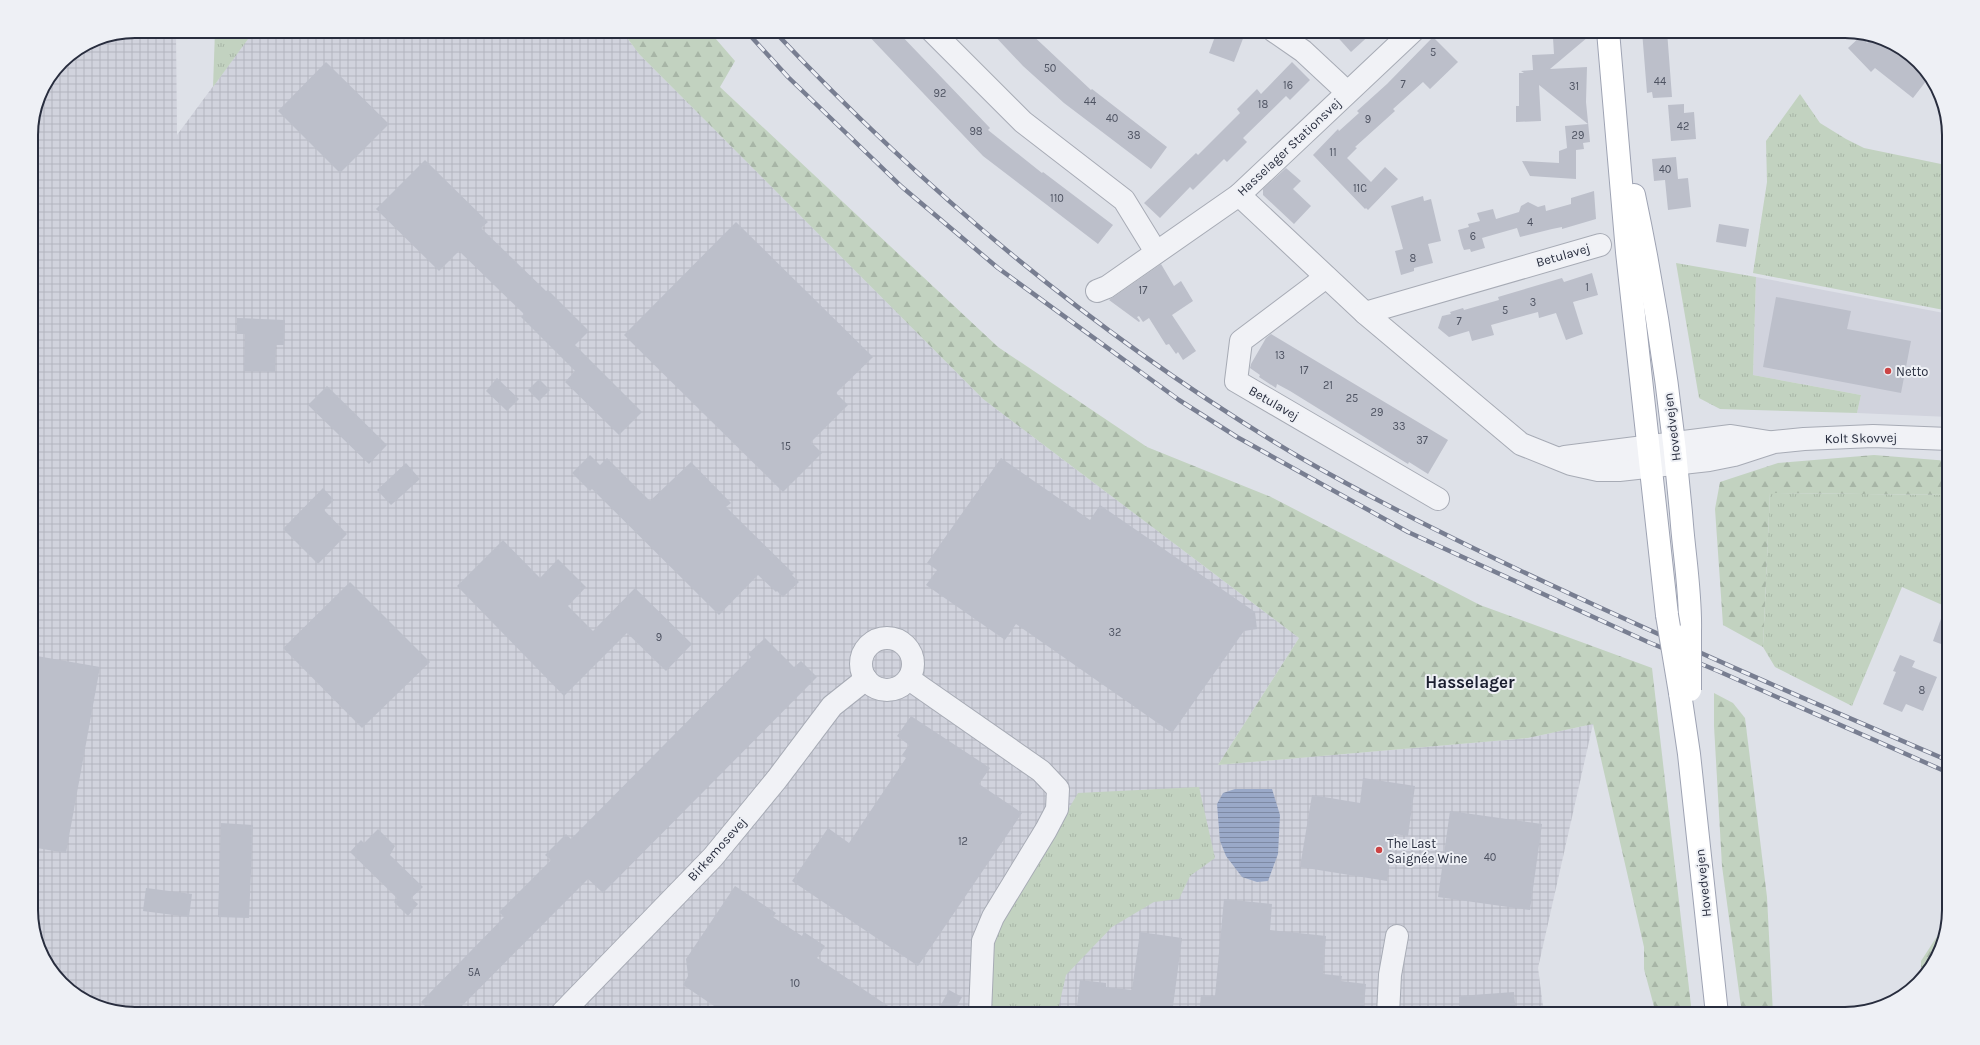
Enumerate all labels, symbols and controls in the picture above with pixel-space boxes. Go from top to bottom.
house number: 5 [1430,46,1436,59]
house number: 50 [1044,62,1056,75]
house number: 44 [1654,75,1666,88]
house number: 7 [1400,78,1406,91]
house number: 16 [1283,79,1293,92]
house number: 31 [1569,80,1579,93]
house number: 92 [934,87,946,100]
house number: 44 [1084,95,1096,108]
street label: Hasselager Stationsvej [1234,95,1344,199]
house number: 18 [1258,98,1268,111]
house number: 40 [1106,112,1118,125]
house number: 9 [1365,113,1371,126]
house number: 42 [1677,120,1689,133]
house number: 98 [969,125,983,138]
house number: 38 [1127,129,1141,142]
house number: 29 [1572,129,1584,142]
house number: 11 [1329,146,1337,159]
house number: 40 [1659,163,1671,176]
house number: 11C [1353,182,1367,195]
house number: 110 [1050,192,1064,205]
house number: 4 [1527,216,1533,229]
house number: 6 [1470,230,1476,243]
street label: Betulavej [1534,240,1592,270]
house number: 8 [1410,252,1417,265]
house number: 1 [1585,281,1589,294]
house number: 17 [1139,284,1147,297]
house number: 3 [1530,296,1536,309]
house number: 5 [1502,304,1508,317]
house number: 7 [1456,315,1462,328]
house number: 13 [1275,349,1285,362]
house number: 17 [1300,364,1308,377]
place label: Netto [1896,364,1928,379]
marker: Netto [1883,366,1893,376]
house number: 21 [1323,379,1333,392]
street label: Betulavej [1246,383,1302,423]
house number: 25 [1346,392,1358,405]
street label: Hovedvejen [1660,392,1684,462]
house number: 29 [1371,406,1383,419]
house number: 33 [1393,420,1406,433]
street label: Kolt Skovvej [1825,430,1897,446]
house number: 37 [1416,434,1428,447]
house number: 15 [781,440,791,453]
house number: 32 [1109,626,1121,639]
house number: 9 [656,631,662,644]
district label: Hasselager [1425,672,1515,692]
house number: 8 [1919,684,1926,697]
street label: Birkemosevej [684,814,750,884]
house number: 12 [958,835,968,848]
place label: The Last Saignée Wine [1387,836,1468,866]
marker: The Last Saignée Wine [1374,845,1384,855]
street label: Hovedvejen [1692,848,1714,918]
house number: 40 [1484,851,1496,864]
house number: 5A [468,966,481,979]
house number: 10 [790,977,800,990]

